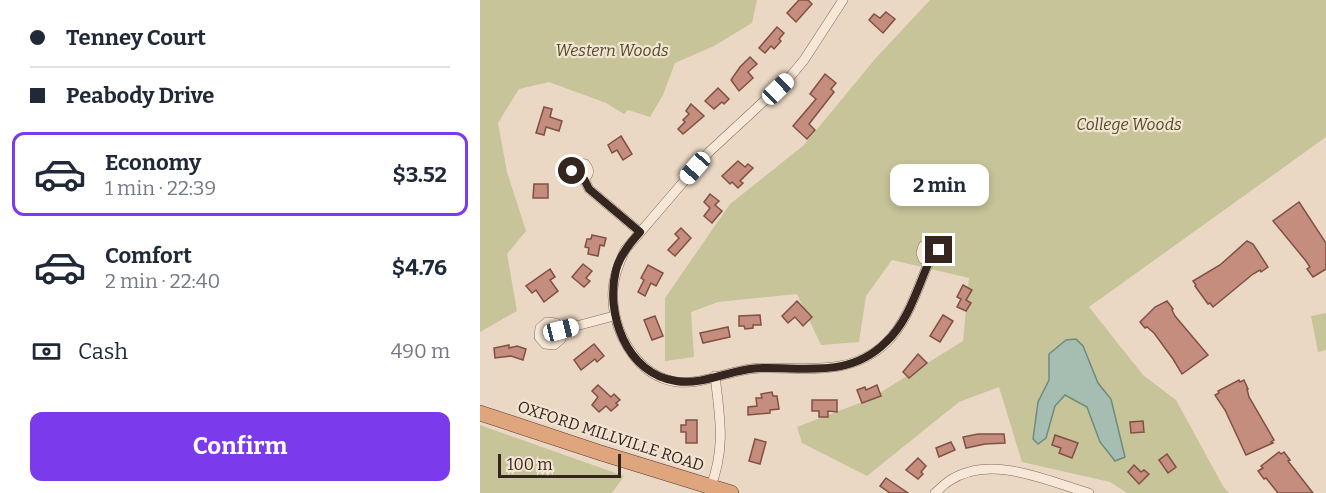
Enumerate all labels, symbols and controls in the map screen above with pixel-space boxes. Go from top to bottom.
text: Tenney Court [66,24,206,51]
park label: Western Woods [555,41,669,60]
car [759,70,797,108]
text: Peabody Drive [66,82,214,109]
park label: College Woods [1076,115,1182,134]
icon: car [33,147,87,201]
text: Economy [105,149,201,176]
car [676,149,714,187]
route start [558,157,585,184]
text: $3.52 [393,161,447,188]
callout: 2 min [890,163,988,205]
text: 2 min [913,173,966,197]
text: 1 min · 22:39 [105,176,216,200]
route end [925,236,952,263]
icon: car [33,240,87,294]
text: Comfort [105,242,192,269]
text: $4.76 [392,254,447,281]
text: 2 min · 22:40 [105,269,220,293]
car [541,317,581,343]
icon: cash [30,335,63,368]
text: Cash [78,338,128,365]
text: 490 m [391,339,450,363]
street label: OXFORD MILLVILLE ROAD [515,397,707,475]
button: Confirm [30,412,450,481]
scale bar [498,451,621,478]
text: 100 m [507,455,552,474]

